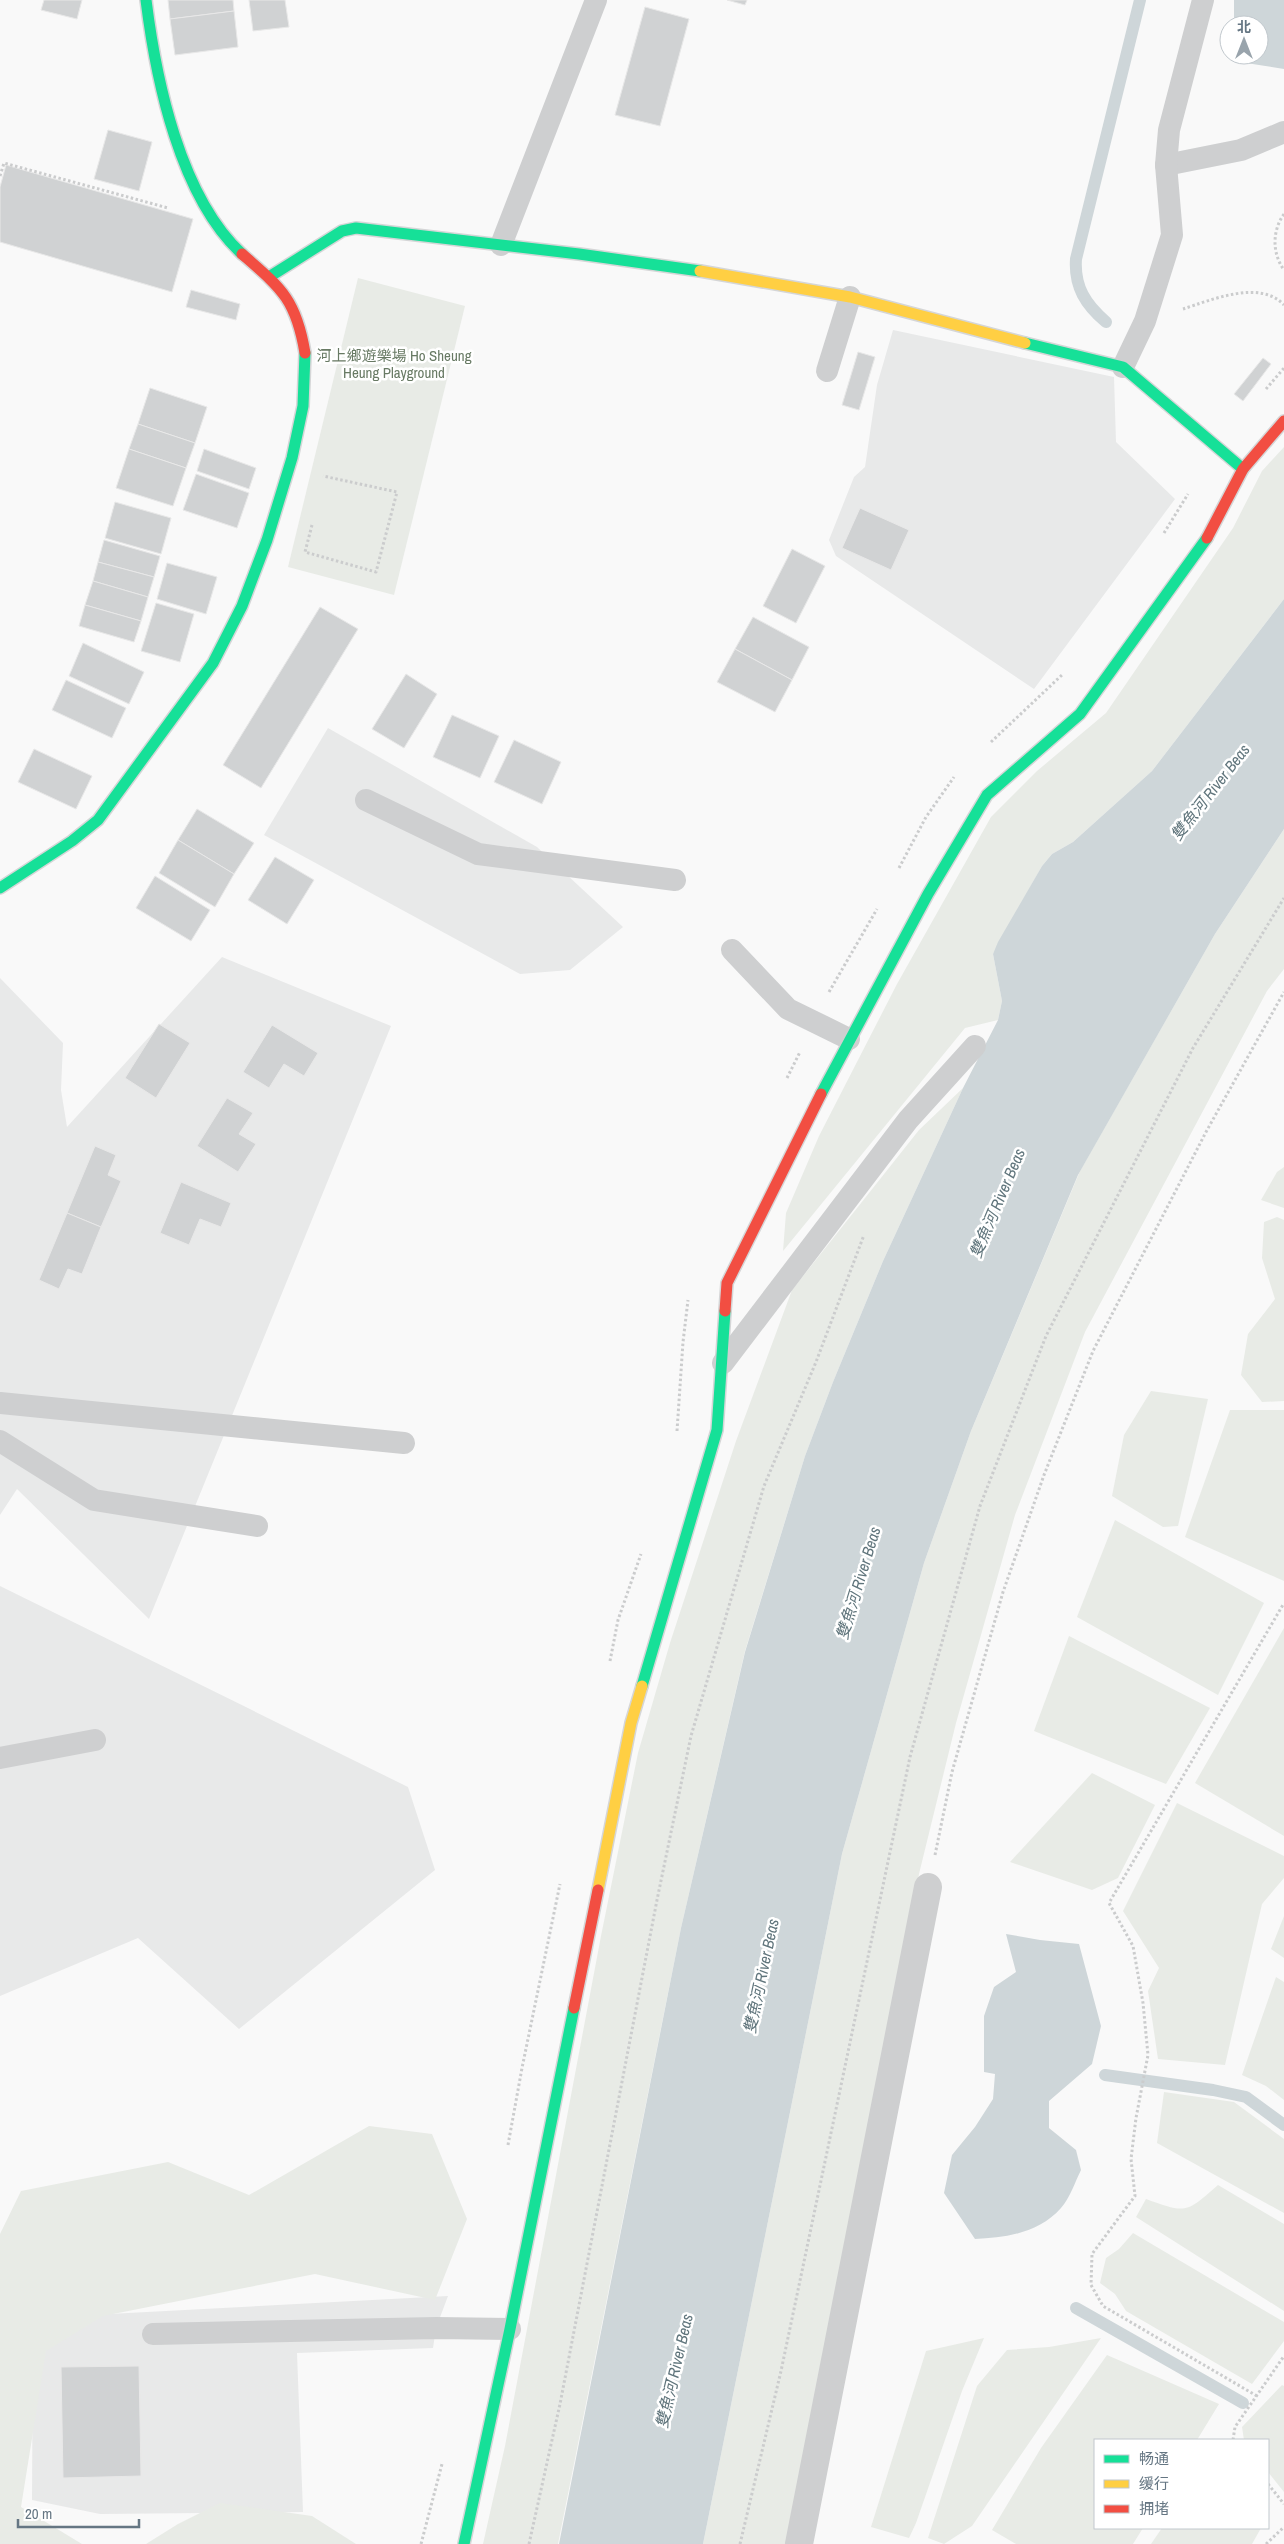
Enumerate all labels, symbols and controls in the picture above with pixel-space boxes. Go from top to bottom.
north arrow [1219,15,1269,65]
text: 北 [1237,18,1251,36]
park label: 河上鄉遊樂場 Ho Sheung Heung Playground [317,345,472,383]
water label: 雙魚河 River Beas [1165,739,1255,845]
water label: 雙魚河 River Beas [964,1145,1030,1261]
water label: 雙魚河 River Beas [830,1524,886,1642]
water label: 雙魚河 River Beas [738,1916,784,2035]
water label: 雙魚河 River Beas [650,2311,698,2430]
legend [1094,2439,1269,2529]
text: 畅通 [1139,2448,1169,2469]
text: 缓行 [1139,2473,1169,2494]
scale bar [18,2496,139,2528]
text: 拥堵 [1139,2498,1169,2519]
text: 20 m [25,2503,52,2524]

